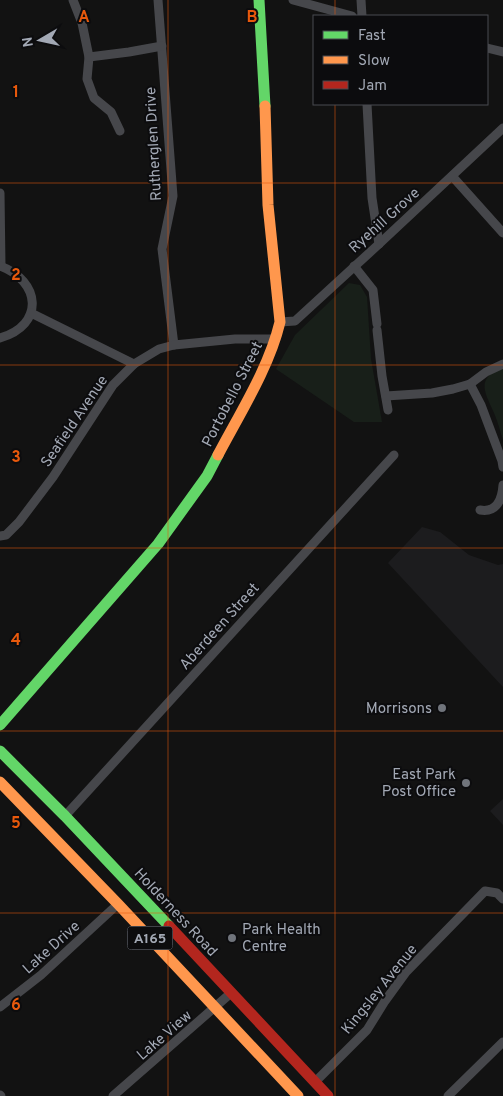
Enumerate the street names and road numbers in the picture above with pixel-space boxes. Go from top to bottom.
street label: Rutherglen Drive [142,86,167,201]
street label: Ryehill Grove [346,184,424,258]
street label: Portobello Street [199,339,268,450]
street label: Seafield Avenue [37,372,113,471]
street label: Aberdeen Street [176,579,264,675]
street label: Holderness Road [129,865,221,961]
street label: Lake Drive [19,917,85,979]
road number: A165 [128,926,172,950]
street label: Kingsley Avenue [338,941,422,1039]
street label: Lake View [133,1007,197,1065]

